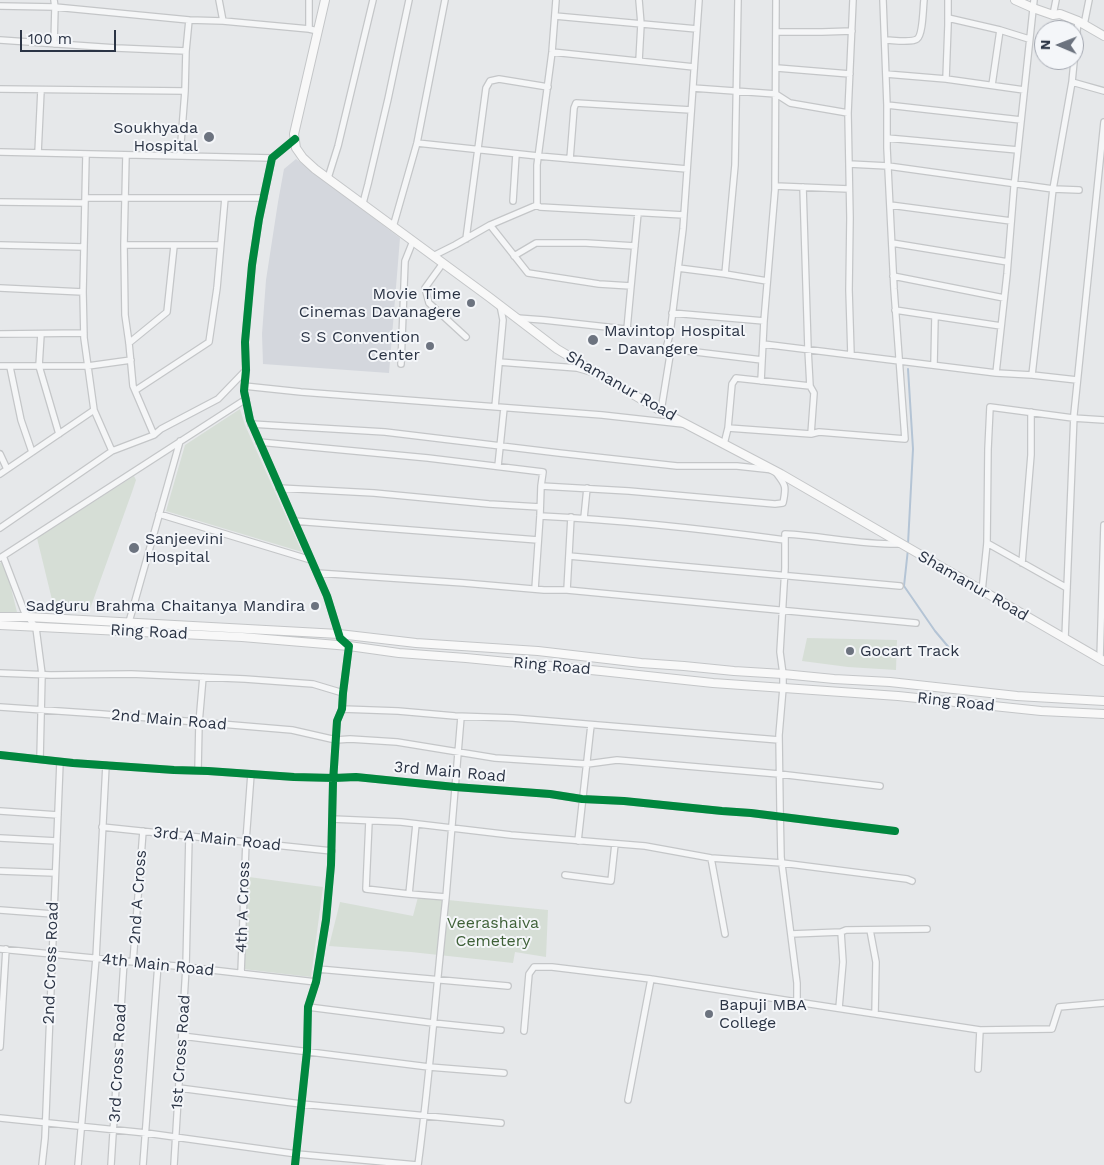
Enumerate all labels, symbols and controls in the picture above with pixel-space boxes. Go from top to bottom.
scale bar [22,20,119,52]
north arrow [1034,20,1084,70]
text: 100 m [28,30,72,48]
text: N [1037,39,1053,50]
place label: Soukhyada Hospital [113,118,198,156]
marker: Soukhyada Hospital [202,130,216,144]
place label: Movie Time Cinemas Davanagere [299,284,461,322]
marker: Movie Time Cinemas Davanagere [465,297,477,309]
place label: Mavintop Hospital - Davangere [604,321,745,359]
place label: S S Convention Center [300,327,420,365]
marker: Mavintop Hospital - Davangere [586,333,600,347]
marker: S S Convention Center [424,340,436,352]
street label: Shamanur Road [562,347,680,425]
place label: Sanjeevini Hospital [145,529,223,567]
marker: Sanjeevini Hospital [127,541,141,555]
street label: Shamanur Road [914,547,1032,625]
place label: Sadguru Brahma Chaitanya Mandira [26,596,305,616]
marker: Sadguru Brahma Chaitanya Mandira [309,600,321,612]
street label: Ring Road [110,620,188,644]
place label: Gocart Track [860,641,959,661]
marker: Gocart Track [844,645,856,657]
street label: Ring Road [512,653,592,679]
street label: Ring Road [916,688,996,716]
street label: 2nd Main Road [110,705,228,735]
street label: 3rd Main Road [393,758,507,786]
street label: 3rd A Main Road [152,823,282,855]
street label: 2nd A Cross [125,849,151,945]
street label: 4th A Cross [232,861,254,953]
street label: 2nd Cross Road [39,901,63,1025]
park label: Veerashaiva Cemetery [447,913,539,951]
street label: 4th Main Road [101,950,215,980]
street label: 1st Cross Road [167,994,195,1110]
place label: Bapuji MBA College [719,995,807,1033]
street label: 3rd Cross Road [105,1003,131,1123]
marker: Bapuji MBA College [703,1008,715,1020]

